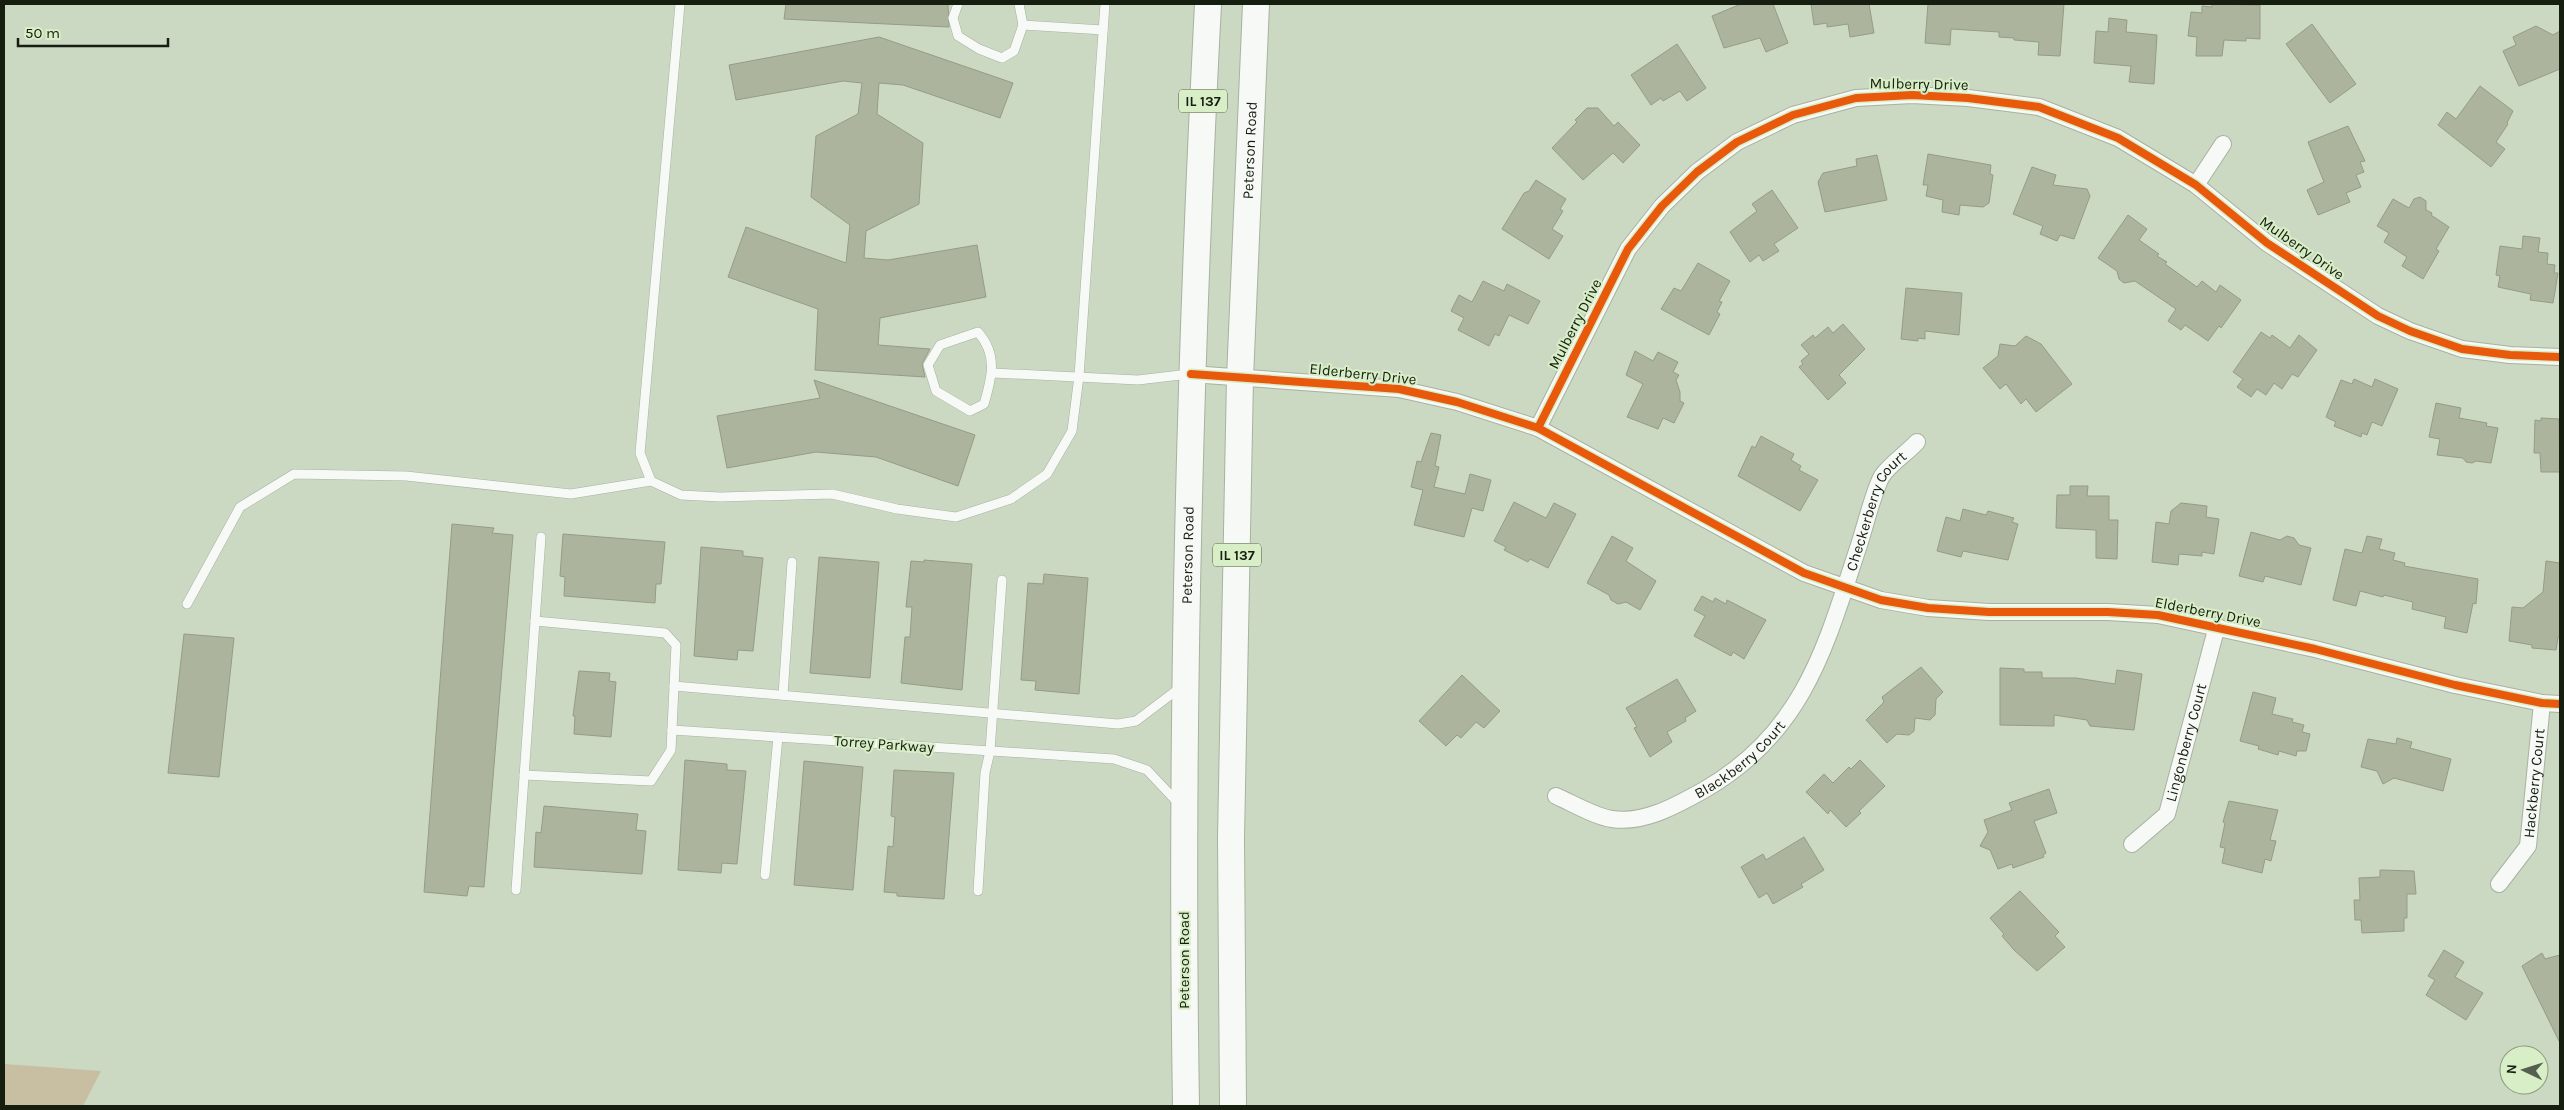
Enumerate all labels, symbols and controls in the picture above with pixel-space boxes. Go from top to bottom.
scale bar [18,15,168,47]
text: 50 m [25,24,60,42]
street label: Mulberry Drive [1869,74,1969,94]
road number: IL 137 [1179,90,1227,112]
street label: Peterson Road [1239,101,1261,200]
street label: Mulberry Drive [2256,212,2348,284]
street label: Mulberry Drive [1545,276,1605,372]
street label: Elderberry Drive [1309,359,1417,389]
street label: Checkerberry Court [1842,447,1910,573]
street label: Peterson Road [1178,506,1198,604]
road number: IL 137 [1213,544,1261,566]
street label: Elderberry Drive [2153,593,2263,631]
street label: Lingonberry Court [2162,681,2210,804]
street label: Blackberry Court [1691,717,1789,803]
street label: Hackberry Court [2520,727,2549,839]
street label: Torrey Parkway [833,732,935,756]
street label: Peterson Road [1175,911,1193,1009]
north arrow [2499,1045,2549,1095]
text: N [2503,1064,2520,1075]

